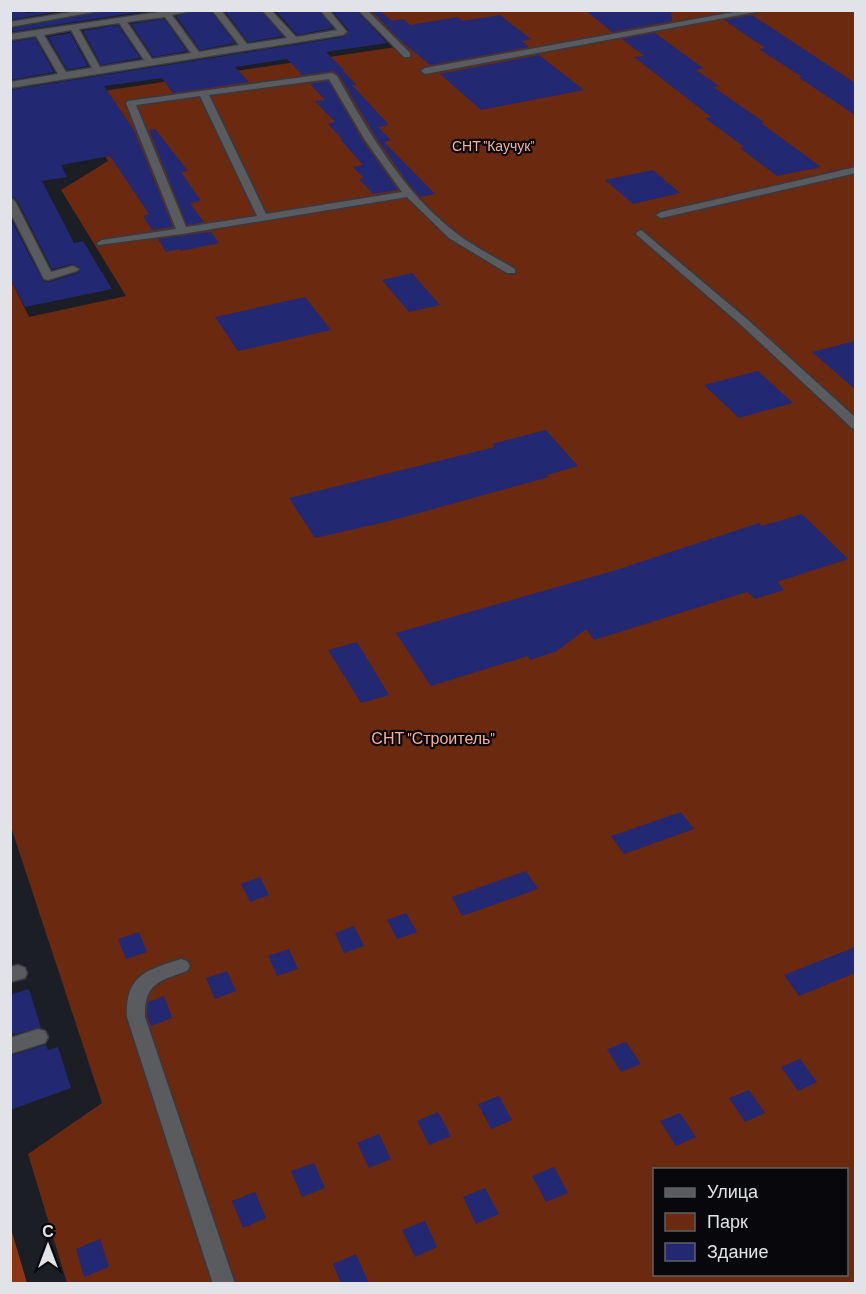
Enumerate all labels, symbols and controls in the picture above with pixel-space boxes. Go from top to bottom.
park label: СНТ "Каучук" [452,137,534,154]
park label: СНТ "Строитель" [371,728,495,747]
legend [653,1168,848,1276]
text: Улица [707,1180,759,1202]
text: Парк [707,1210,748,1232]
north arrow [18,1216,78,1276]
text: С [42,1221,54,1240]
text: Здание [707,1240,768,1262]

